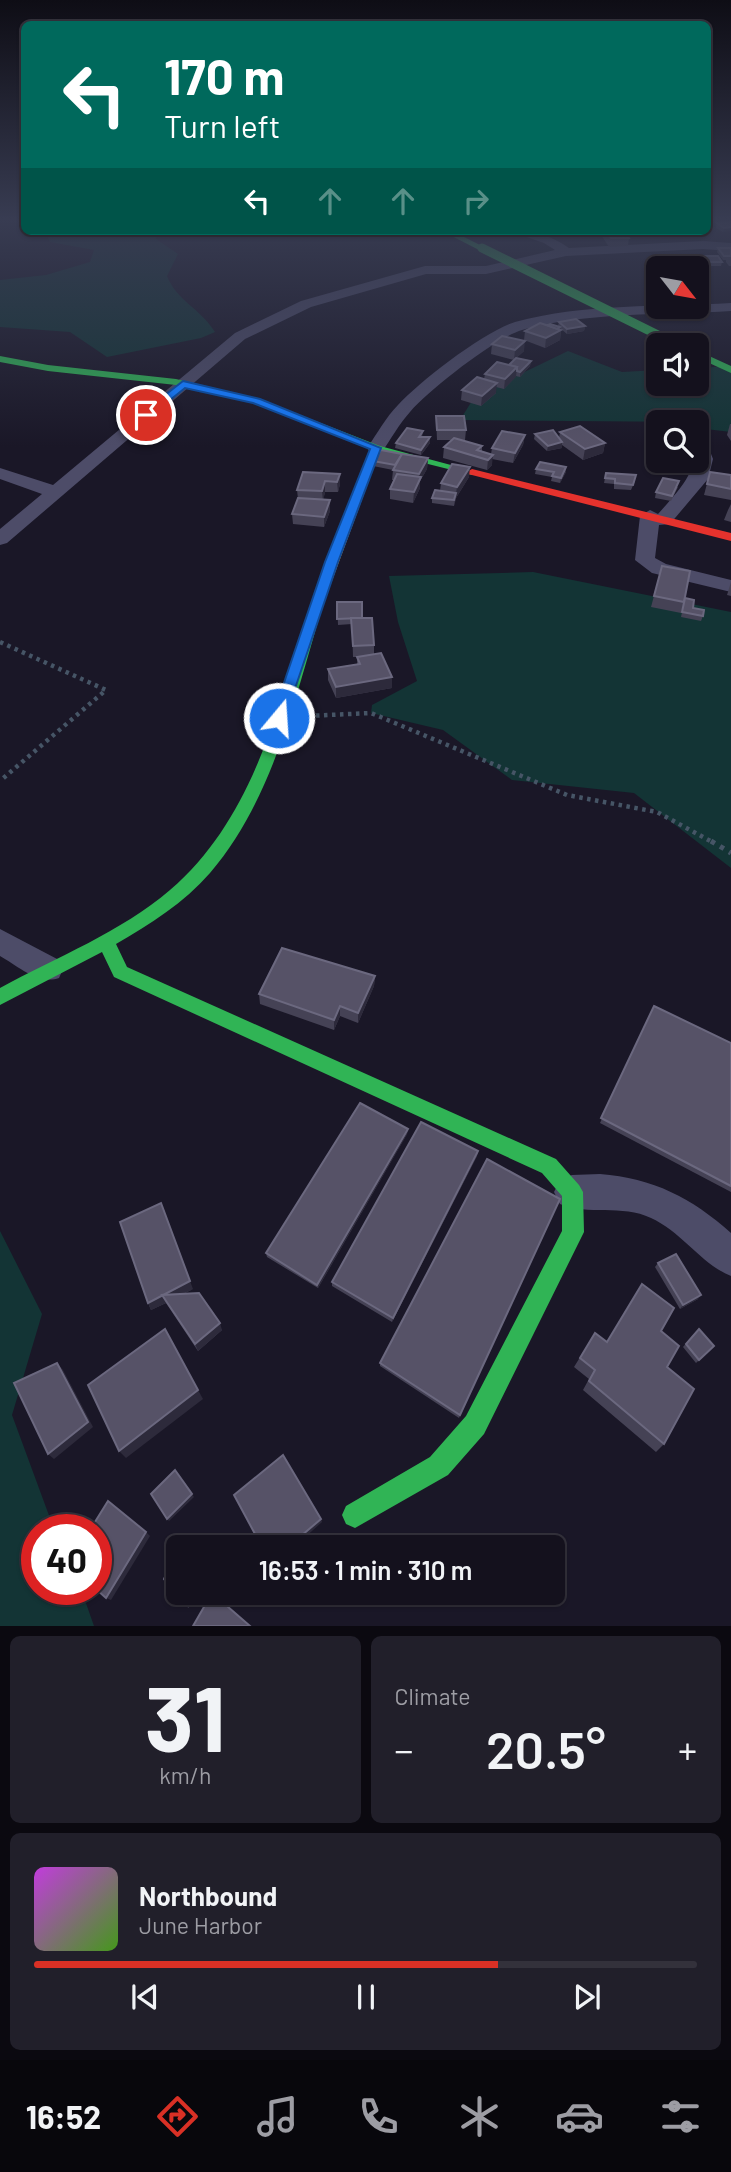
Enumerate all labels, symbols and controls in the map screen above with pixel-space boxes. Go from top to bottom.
text: 170 m [164,46,284,105]
icon: left [49,49,140,140]
text: Turn left [164,106,281,144]
icon: left [238,182,276,220]
icon: ahead [311,182,349,220]
icon: ahead [384,182,422,220]
icon: right [457,182,495,220]
north arrow [646,256,709,318]
map controls [646,256,709,473]
button: sound [646,333,709,396]
pin [116,385,176,445]
icon: arrive [127,396,165,434]
button: search [646,410,709,473]
position arrow [242,681,316,755]
speed limit sign: 40 [21,1514,112,1605]
text: 16:53 · 1 min · 310 m [259,1554,472,1585]
text: 31 [145,1661,226,1770]
text: Climate [395,1682,471,1710]
text: 20.5° [486,1717,606,1779]
text: − [395,1726,414,1772]
text: + [678,1726,697,1772]
text: km/h [159,1761,211,1789]
text: Northbound [139,1880,277,1911]
text: June Harbor [139,1911,262,1939]
icon: previous [126,1978,164,2016]
icon: pause [347,1978,385,2016]
icon: next [568,1978,606,2016]
icon: directions [153,2092,202,2141]
icon: music [253,2092,302,2141]
icon: phone [354,2092,403,2141]
icon: climate [455,2092,504,2141]
icon: car [555,2092,604,2141]
icon: filters [656,2092,705,2141]
text: 16:52 [26,2097,101,2135]

